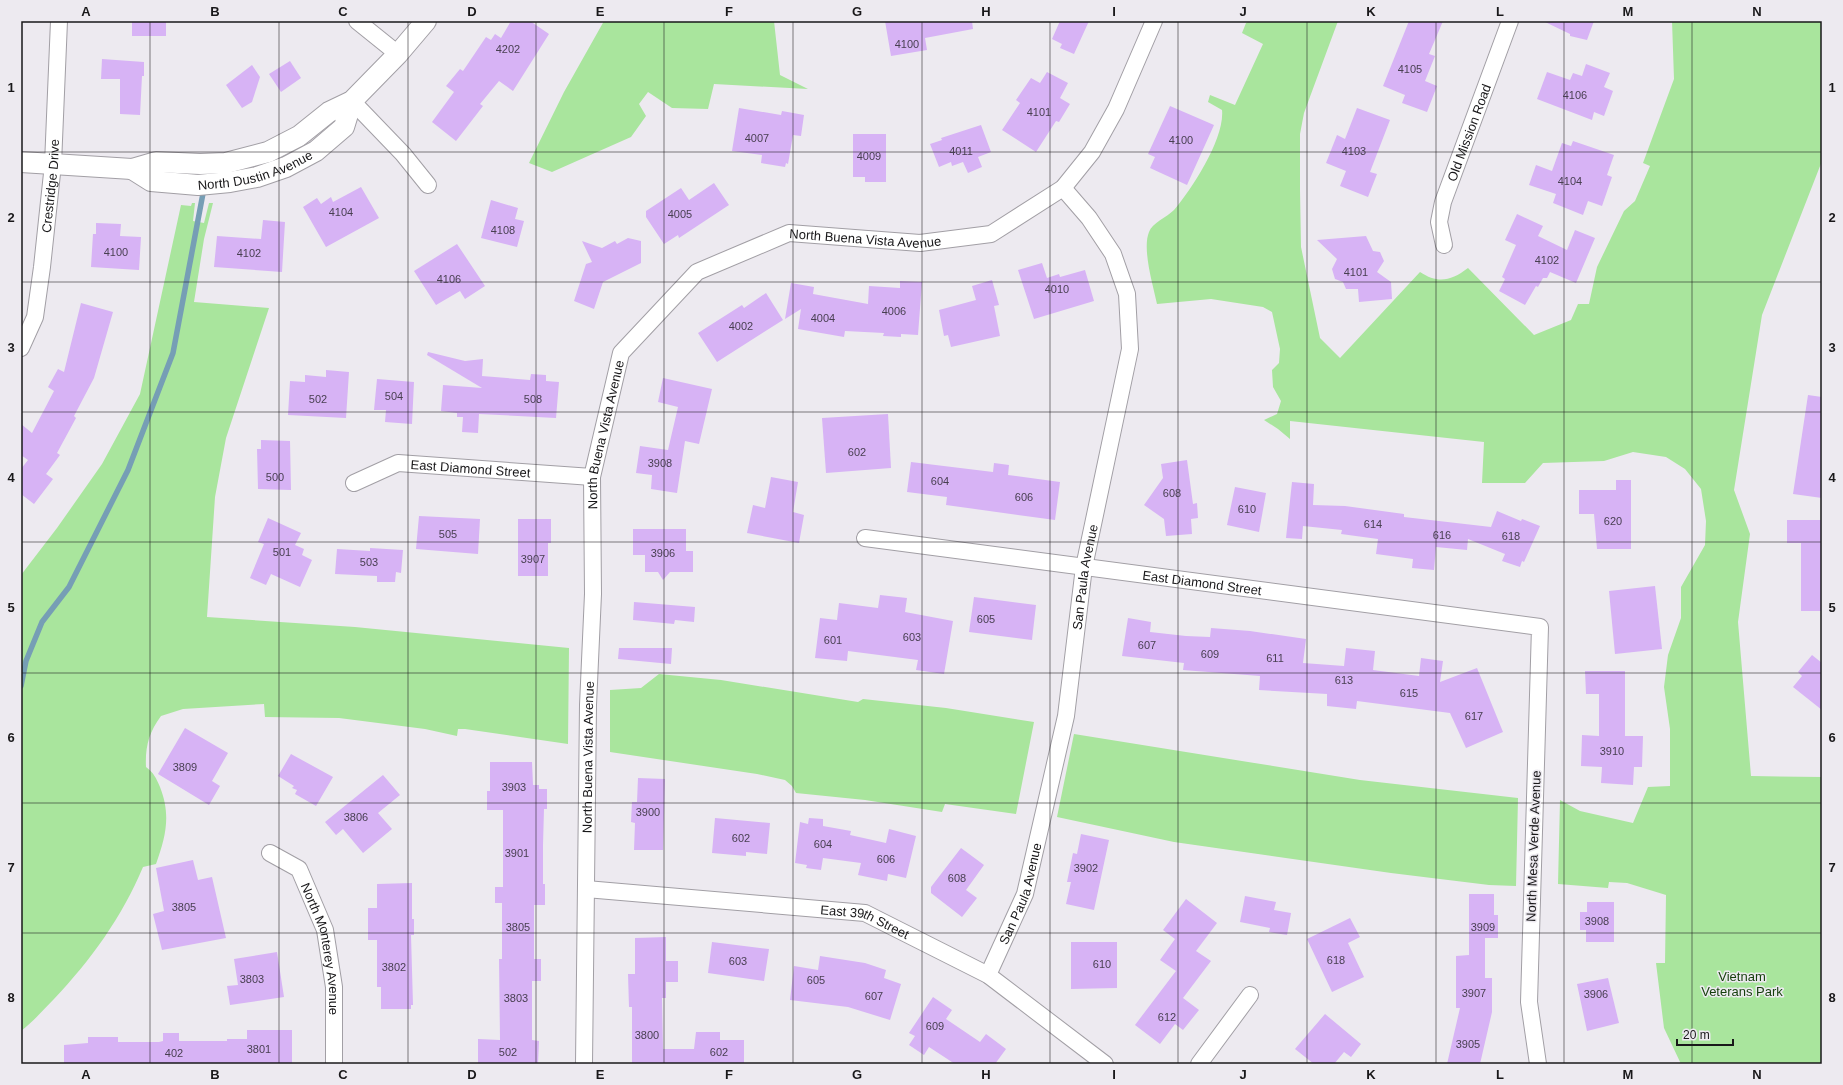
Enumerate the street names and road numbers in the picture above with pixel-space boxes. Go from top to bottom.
street label: Old Mission Road [1444,82,1494,183]
street label: Crestridge Drive [39,139,62,234]
street label: North Dustin Avenue [197,147,315,193]
street label: North Buena Vista Avenue [789,226,942,251]
street label: North Buena Vista Avenue [585,359,627,509]
street label: East Diamond Street [410,457,531,481]
street label: San Paula Avenue [1069,523,1101,631]
street label: East Diamond Street [1142,568,1263,598]
street label: North Buena Vista Avenue [580,681,597,833]
street label: North Mesa Verde Avenue [1523,770,1544,922]
street label: San Paula Avenue [996,841,1045,947]
street label: North Monterey Avenue [298,881,341,1015]
street label: East 39th Street [820,902,912,942]

